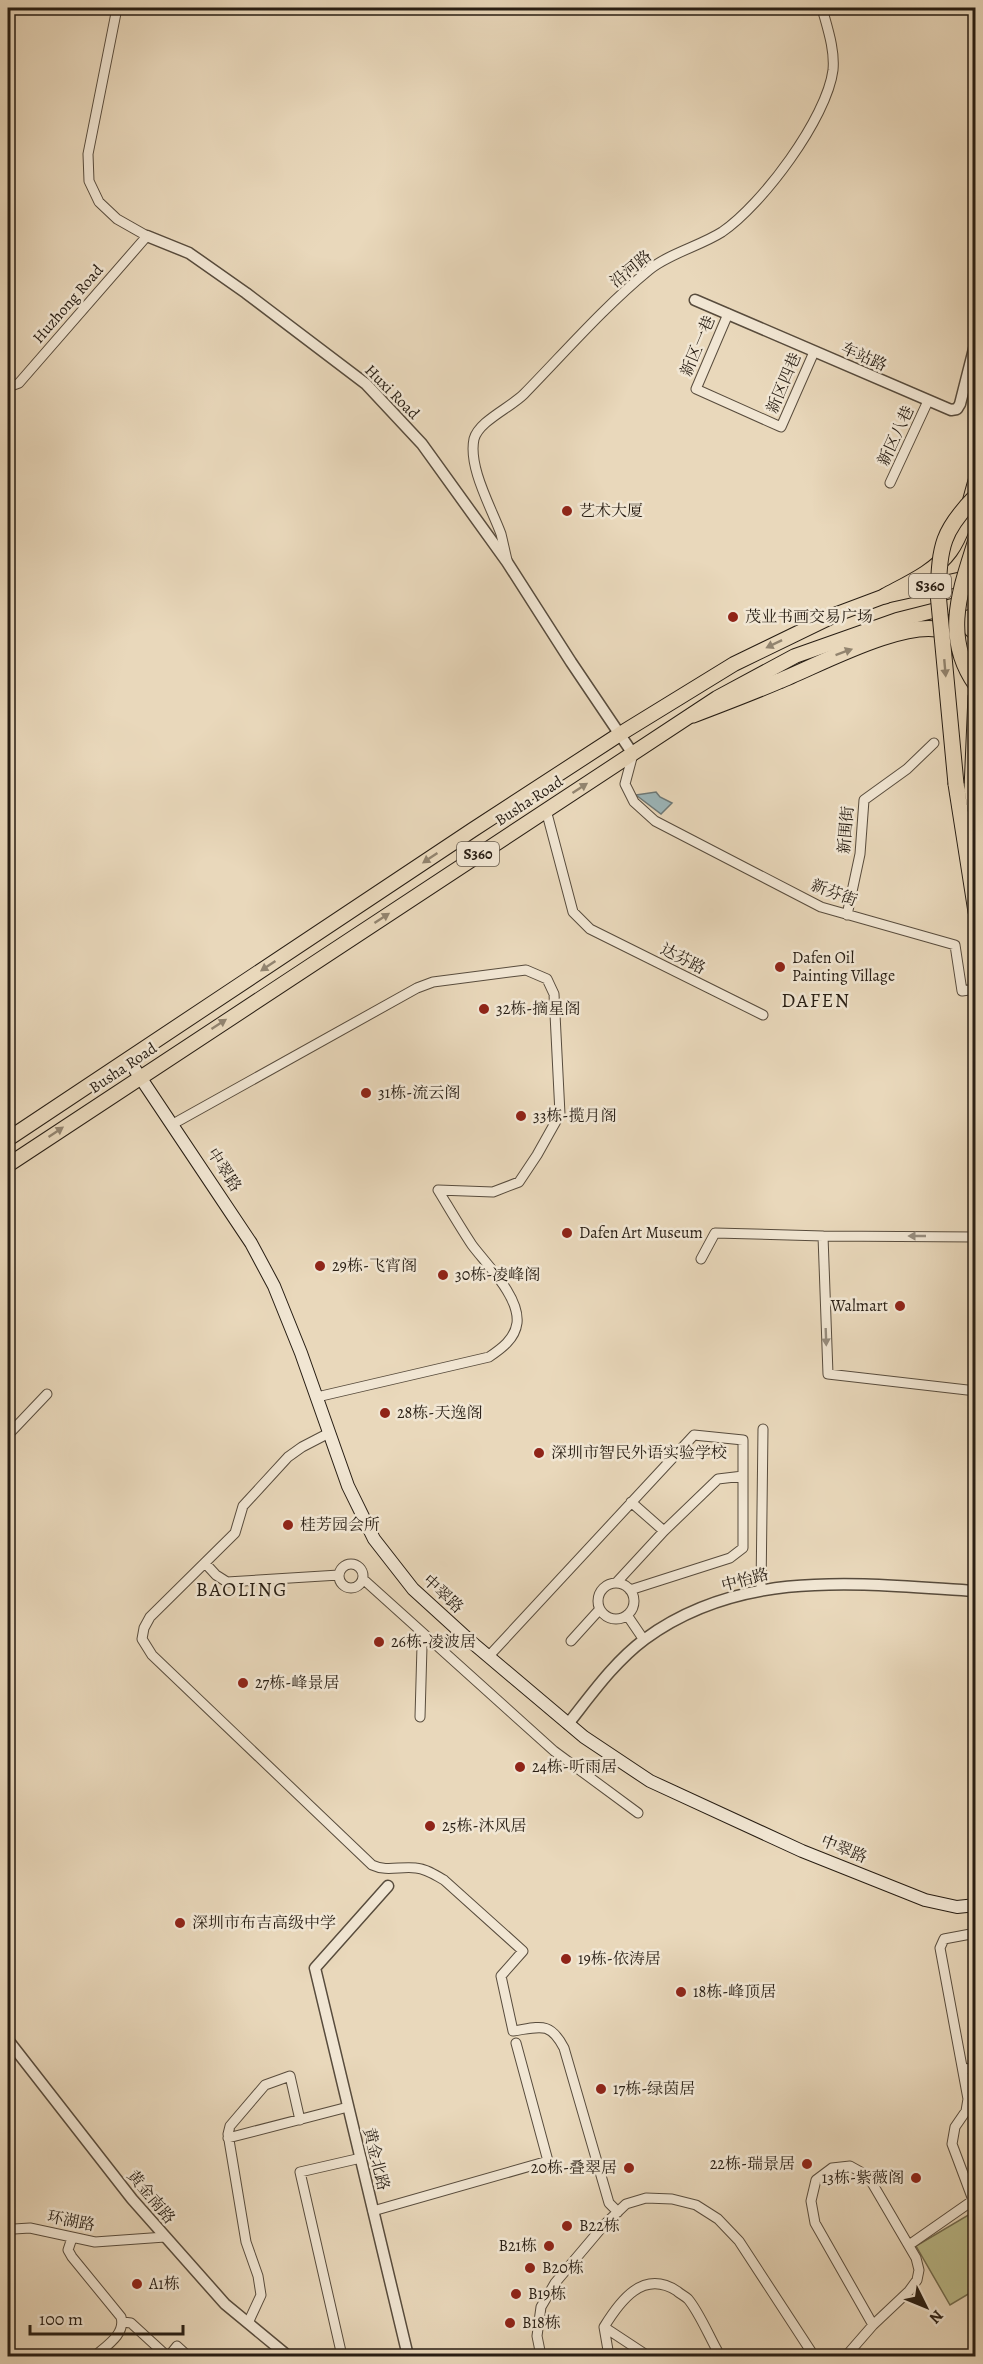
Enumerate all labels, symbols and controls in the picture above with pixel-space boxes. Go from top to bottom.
street label: 沿河路 [605,245,657,293]
street label: Huzhong Road [28,260,109,348]
street label: 新区一巷 [675,312,721,380]
street label: 车站路 [838,337,890,377]
street label: 新区四巷 [761,349,807,417]
street label: Huxi Road [360,360,425,425]
street label: 新区八巷 [873,402,919,470]
place label: 艺术大厦 [579,500,643,522]
marker: 艺术大厦 [560,504,574,518]
road number: S360 [909,574,951,598]
place label: 茂业书画交易广场 [745,606,873,628]
marker: 茂业书画交易广场 [726,610,740,624]
one-way arrow [765,640,782,649]
one-way arrow [835,647,853,657]
one-way arrow [940,659,950,678]
street label: Busha Road [491,771,568,831]
one-way arrow [572,783,588,794]
street label: 新围街 [833,805,859,855]
road number: S360 [457,842,499,866]
one-way arrow [422,852,438,863]
street label: 新芬街 [808,874,860,912]
one-way arrow [373,912,390,923]
street label: 达芬路 [657,938,709,980]
place label: Dafen Oil Painting Village [792,947,895,987]
one-way arrow [260,960,276,972]
marker: Dafen Oil Painting Village [773,960,787,974]
district label: DAFEN [781,987,851,1014]
place label: 32栋-摘星阁 [496,998,580,1020]
marker: 32栋-摘星阁 [477,1002,491,1016]
one-way arrow [210,1019,227,1030]
street label: Busha Road [85,1037,161,1099]
place label: 31栋-流云阁 [378,1082,460,1104]
marker: 31栋-流云阁 [359,1086,373,1100]
place label: 33栋-揽月阁 [533,1105,616,1127]
marker: 33栋-揽月阁 [514,1109,528,1123]
one-way arrow [48,1127,64,1138]
street label: 中翠路 [202,1144,246,1196]
place label: Dafen Art Museum [579,1222,703,1244]
marker: Dafen Art Museum [560,1226,574,1240]
one-way arrow [908,1231,927,1241]
place label: 29栋-飞宵阁 [332,1255,417,1277]
marker: 29栋-飞宵阁 [313,1259,327,1273]
place label: 30栋-凌峰阁 [455,1264,540,1286]
marker: 30栋-凌峰阁 [436,1268,450,1282]
place label: Walmart [830,1295,888,1317]
marker: Walmart [893,1299,907,1313]
one-way arrow [822,1327,831,1346]
place label: 28栋-天逸阁 [397,1402,482,1424]
marker: 28栋-天逸阁 [378,1406,392,1420]
place label: 深圳市智民外语实验学校 [551,1442,727,1464]
marker: 深圳市智民外语实验学校 [532,1446,546,1460]
place label: 桂芳园会所 [300,1514,380,1536]
marker: 桂芳园会所 [281,1518,295,1532]
street label: 中怡路 [719,1563,771,1597]
street label: 中翠路 [418,1570,468,1618]
district label: BAOLING [196,1576,288,1603]
place label: 26栋-凌波居 [391,1631,476,1653]
marker: 26栋-凌波居 [372,1635,386,1649]
place label: 27栋-峰景居 [255,1672,339,1694]
marker: 27栋-峰景居 [236,1676,250,1690]
place label: 24栋-听雨居 [532,1756,617,1778]
marker: 24栋-听雨居 [513,1760,527,1774]
place label: 25栋-沐风居 [442,1815,527,1837]
marker: 25栋-沐风居 [423,1819,437,1833]
street label: 中翠路 [818,1830,870,1868]
place label: 深圳市布吉高级中学 [192,1912,336,1934]
marker: 深圳市布吉高级中学 [173,1916,187,1930]
place label: 19栋-依涛居 [578,1948,661,1970]
marker: 19栋-依涛居 [559,1952,573,1966]
place label: 18栋-峰顶居 [693,1981,776,2003]
marker: 18栋-峰顶居 [674,1985,688,1999]
place label: 17栋-绿茵居 [613,2078,695,2100]
marker: 17栋-绿茵居 [594,2082,608,2096]
street label: 黄金北路 [358,2125,394,2193]
place label: 22栋-瑞景居 [710,2153,795,2175]
place label: 20栋-叠翠居 [531,2157,617,2179]
marker: 22栋-瑞景居 [800,2157,814,2171]
marker: 20栋-叠翠居 [622,2161,636,2175]
street label: 黄金南路 [122,2165,180,2229]
place label: 13栋-紫薇阁 [822,2167,904,2189]
marker: 13栋-紫薇阁 [909,2171,923,2185]
street label: 环湖路 [45,2206,97,2236]
place label: B22栋 [579,2215,620,2237]
marker: B22栋 [560,2219,574,2233]
place label: B21栋 [498,2235,537,2257]
marker: B21栋 [542,2239,556,2253]
place label: B20栋 [542,2257,584,2279]
marker: B20栋 [523,2261,537,2275]
place label: A1栋 [148,2273,180,2295]
marker: A1栋 [130,2277,144,2291]
north arrow [896,2277,956,2337]
place label: B19栋 [528,2283,566,2305]
marker: B19栋 [509,2287,523,2301]
scale bar [30,2298,183,2336]
text: N [924,2305,948,2329]
text: 100 m [39,2307,83,2331]
place label: B18栋 [522,2312,561,2334]
marker: B18栋 [503,2316,517,2330]

